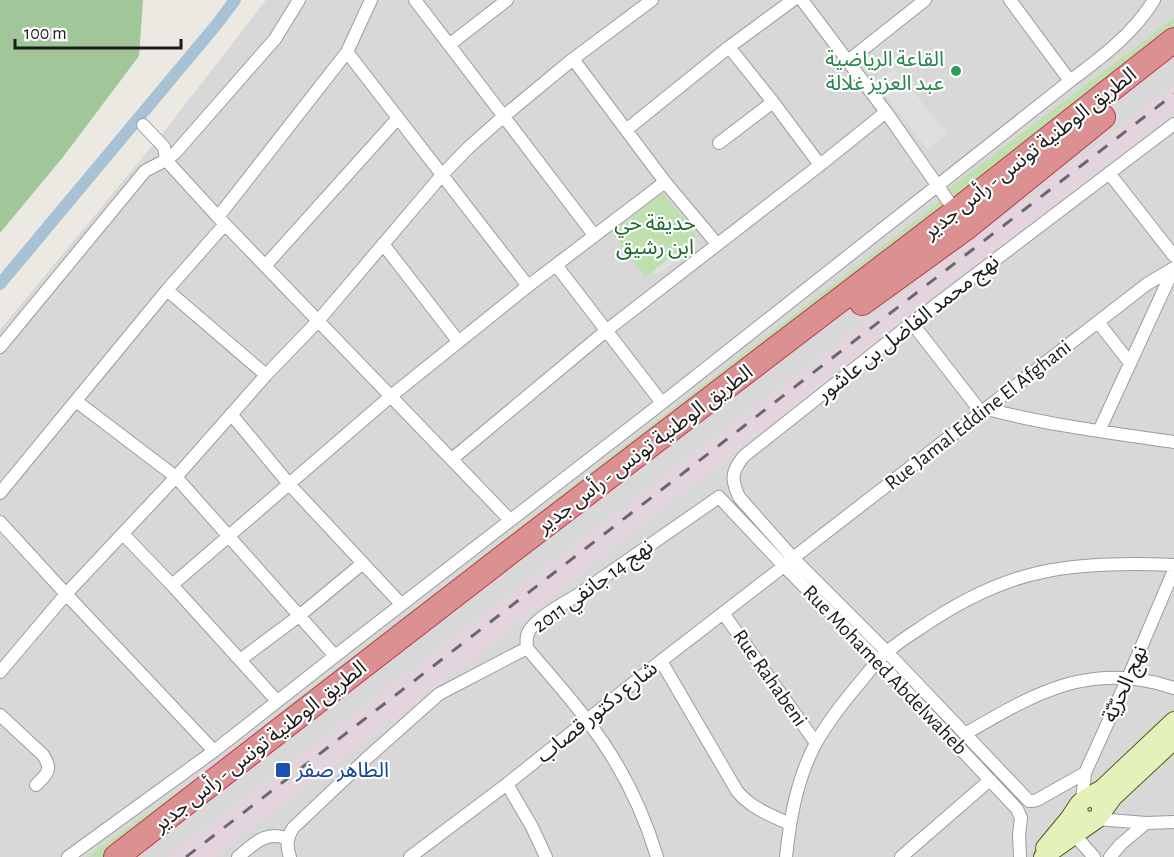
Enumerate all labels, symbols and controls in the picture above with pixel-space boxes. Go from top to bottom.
scale bar [15,12,182,50]
text: 100 m [24,25,67,43]
place label: القاعة الرياضية عبد العزيز غلالة [825,49,944,95]
street label: الطريق الوطنية تونس - رأس جدير [917,61,1142,245]
marker: القاعة الرياضية عبد العزيز غلالة [949,64,963,78]
park label: حديقة حي ابن رشيق [614,213,696,260]
street label: نهج محمد الفاضل بن عاشور [812,251,1005,409]
street label: Rue Jamal Eddine El Afghani [881,336,1075,494]
street label: الطريق الوطنية تونس - رأس جدير [531,359,758,539]
street label: نهج 14 جانفي 2011 [529,536,660,640]
street label: Rue Mohamed Abdelwaheb [799,581,971,759]
street label: Rue Rahabeni [729,626,811,730]
street label: نهج الحرّيّة [1099,643,1155,727]
street label: الطريق الوطنية تونس - رأس جدير [147,654,372,838]
street label: شارع دكتور قصاب [533,657,664,770]
place label: الطاهر صفر [295,760,389,782]
marker: الطاهر صفر [274,761,292,779]

